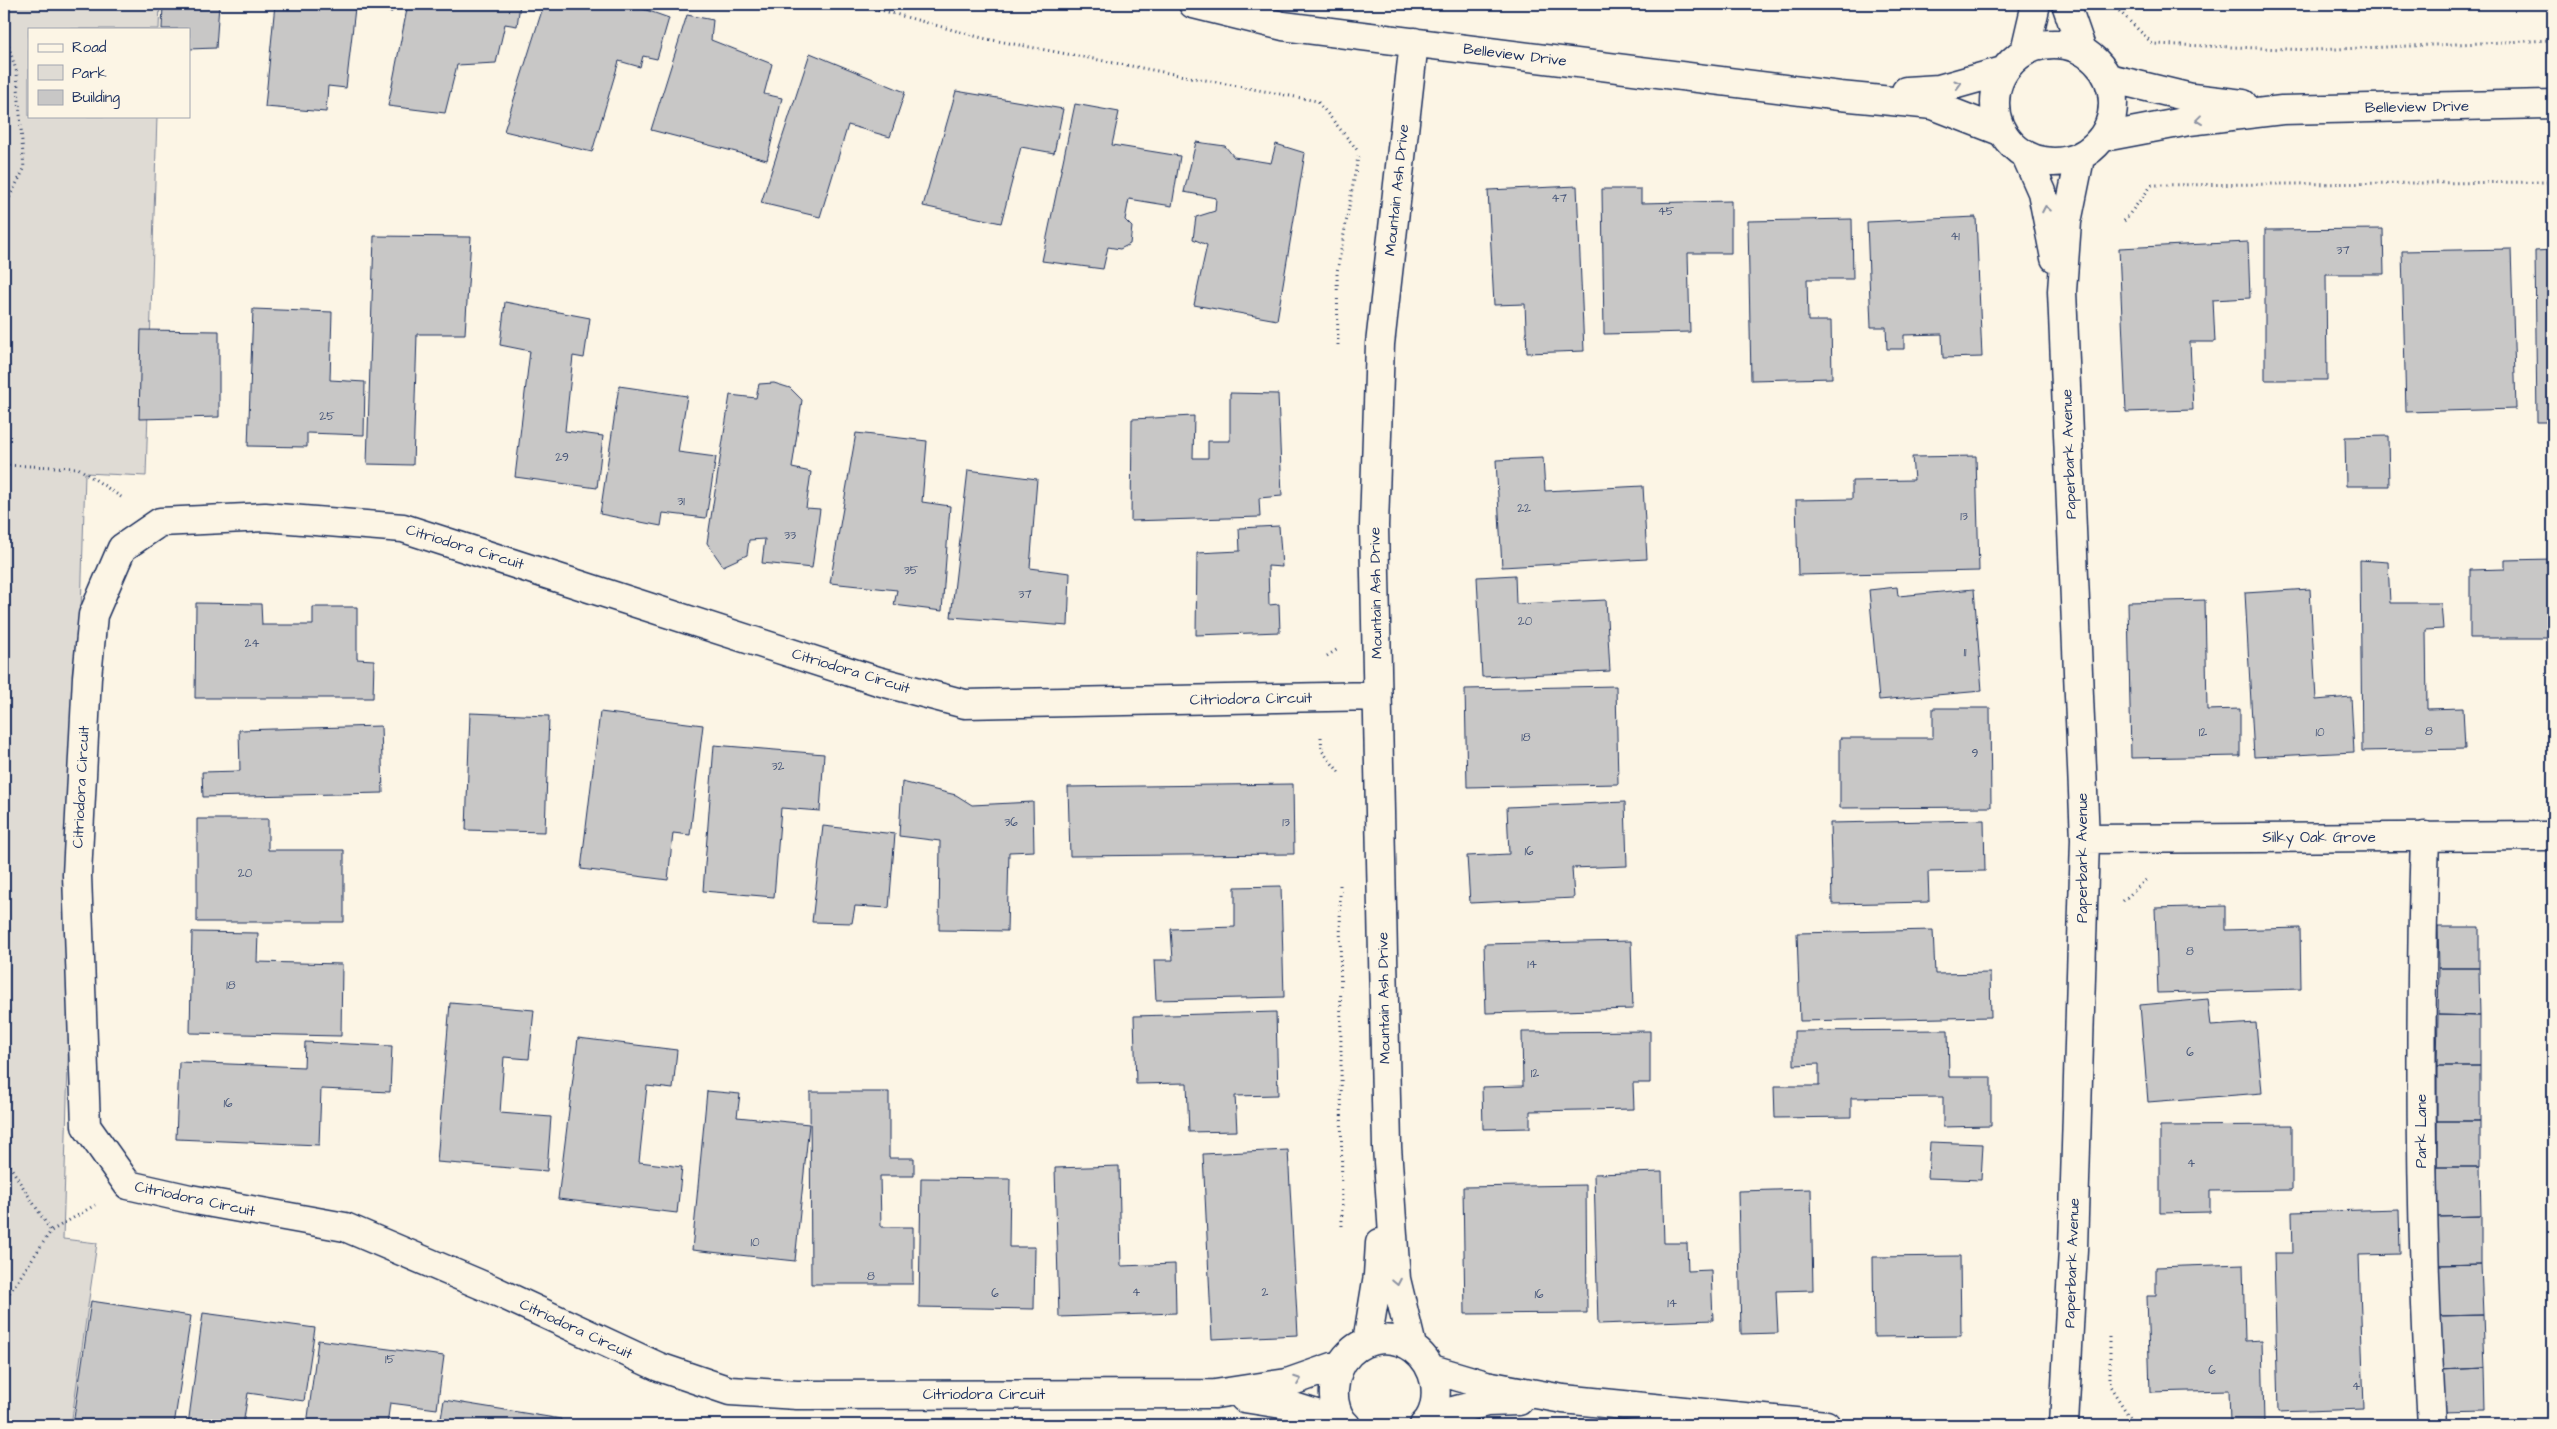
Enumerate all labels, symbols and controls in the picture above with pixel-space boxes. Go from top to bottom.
legend [28,28,190,118]
text: Road [72,37,107,58]
street label: Belleview Drive [1462,38,1568,72]
text: Park [72,63,107,84]
one-way arrow [1953,79,1962,90]
text: Building [72,87,120,109]
street label: Belleview Drive [2365,96,2469,118]
one-way arrow [2194,114,2202,125]
street label: Mountain Ash Drive [1380,123,1414,257]
house number: 47 [1551,190,1567,207]
house number: 45 [1658,203,1675,220]
one-way arrow [2041,205,2051,214]
house number: 41 [1950,228,1960,245]
house number: 37 [2336,242,2350,259]
street label: Paperbark Avenue [2056,389,2082,519]
house number: 25 [319,408,335,425]
house number: 29 [555,449,569,466]
house number: 31 [677,493,685,510]
house number: 22 [1517,500,1531,517]
house number: 13 [1960,508,1968,525]
street label: Citriodora Circuit [403,519,527,575]
house number: 33 [784,527,796,544]
street label: Mountain Ash Drive [1364,527,1388,659]
house number: 35 [904,562,919,579]
house number: 37 [1018,586,1032,603]
house number: 20 [1518,613,1533,630]
house number: 24 [244,635,260,652]
street label: Citriodora Circuit [789,643,913,699]
house number: 11 [1963,644,1967,661]
street label: Citriodora Circuit [1190,687,1312,711]
house number: 8 [2425,723,2433,740]
house number: 12 [2199,724,2207,741]
house number: 10 [2315,724,2325,741]
street label: Citriodora Circuit [67,725,95,849]
house number: 18 [1521,729,1531,746]
house number: 9 [1972,745,1979,762]
house number: 32 [772,758,785,775]
street label: Paperbark Avenue [2072,793,2093,923]
house number: 36 [1004,814,1018,831]
house number: 13 [1282,814,1290,831]
street label: Silky Oak Grove [2262,827,2376,849]
house number: 16 [1524,843,1534,860]
house number: 20 [238,865,253,882]
street label: Mountain Ash Drive [1372,932,1396,1064]
house number: 8 [2186,943,2194,960]
house number: 14 [1527,956,1537,973]
house number: 18 [226,977,236,994]
house number: 6 [2186,1044,2194,1061]
house number: 12 [1531,1065,1539,1082]
street label: Park Lane [2411,1094,2432,1168]
house number: 16 [223,1095,233,1112]
house number: 4 [2187,1155,2195,1172]
street label: Citriodora Circuit [133,1176,257,1222]
street label: Paperbark Avenue [2059,1198,2085,1328]
house number: 10 [750,1234,760,1251]
house number: 8 [867,1268,875,1285]
one-way arrow [1392,1278,1402,1287]
house number: 4 [1132,1284,1140,1301]
house number: 2 [1262,1284,1269,1301]
house number: 6 [991,1285,999,1302]
house number: 16 [1534,1286,1544,1303]
street label: Citriodora Circuit [516,1294,636,1364]
house number: 14 [1667,1295,1677,1312]
house number: 15 [385,1351,396,1368]
house number: 6 [2208,1362,2216,1379]
one-way arrow [1293,1376,1301,1386]
house number: 4 [2352,1378,2360,1395]
street label: Citriodora Circuit [923,1384,1045,1405]

